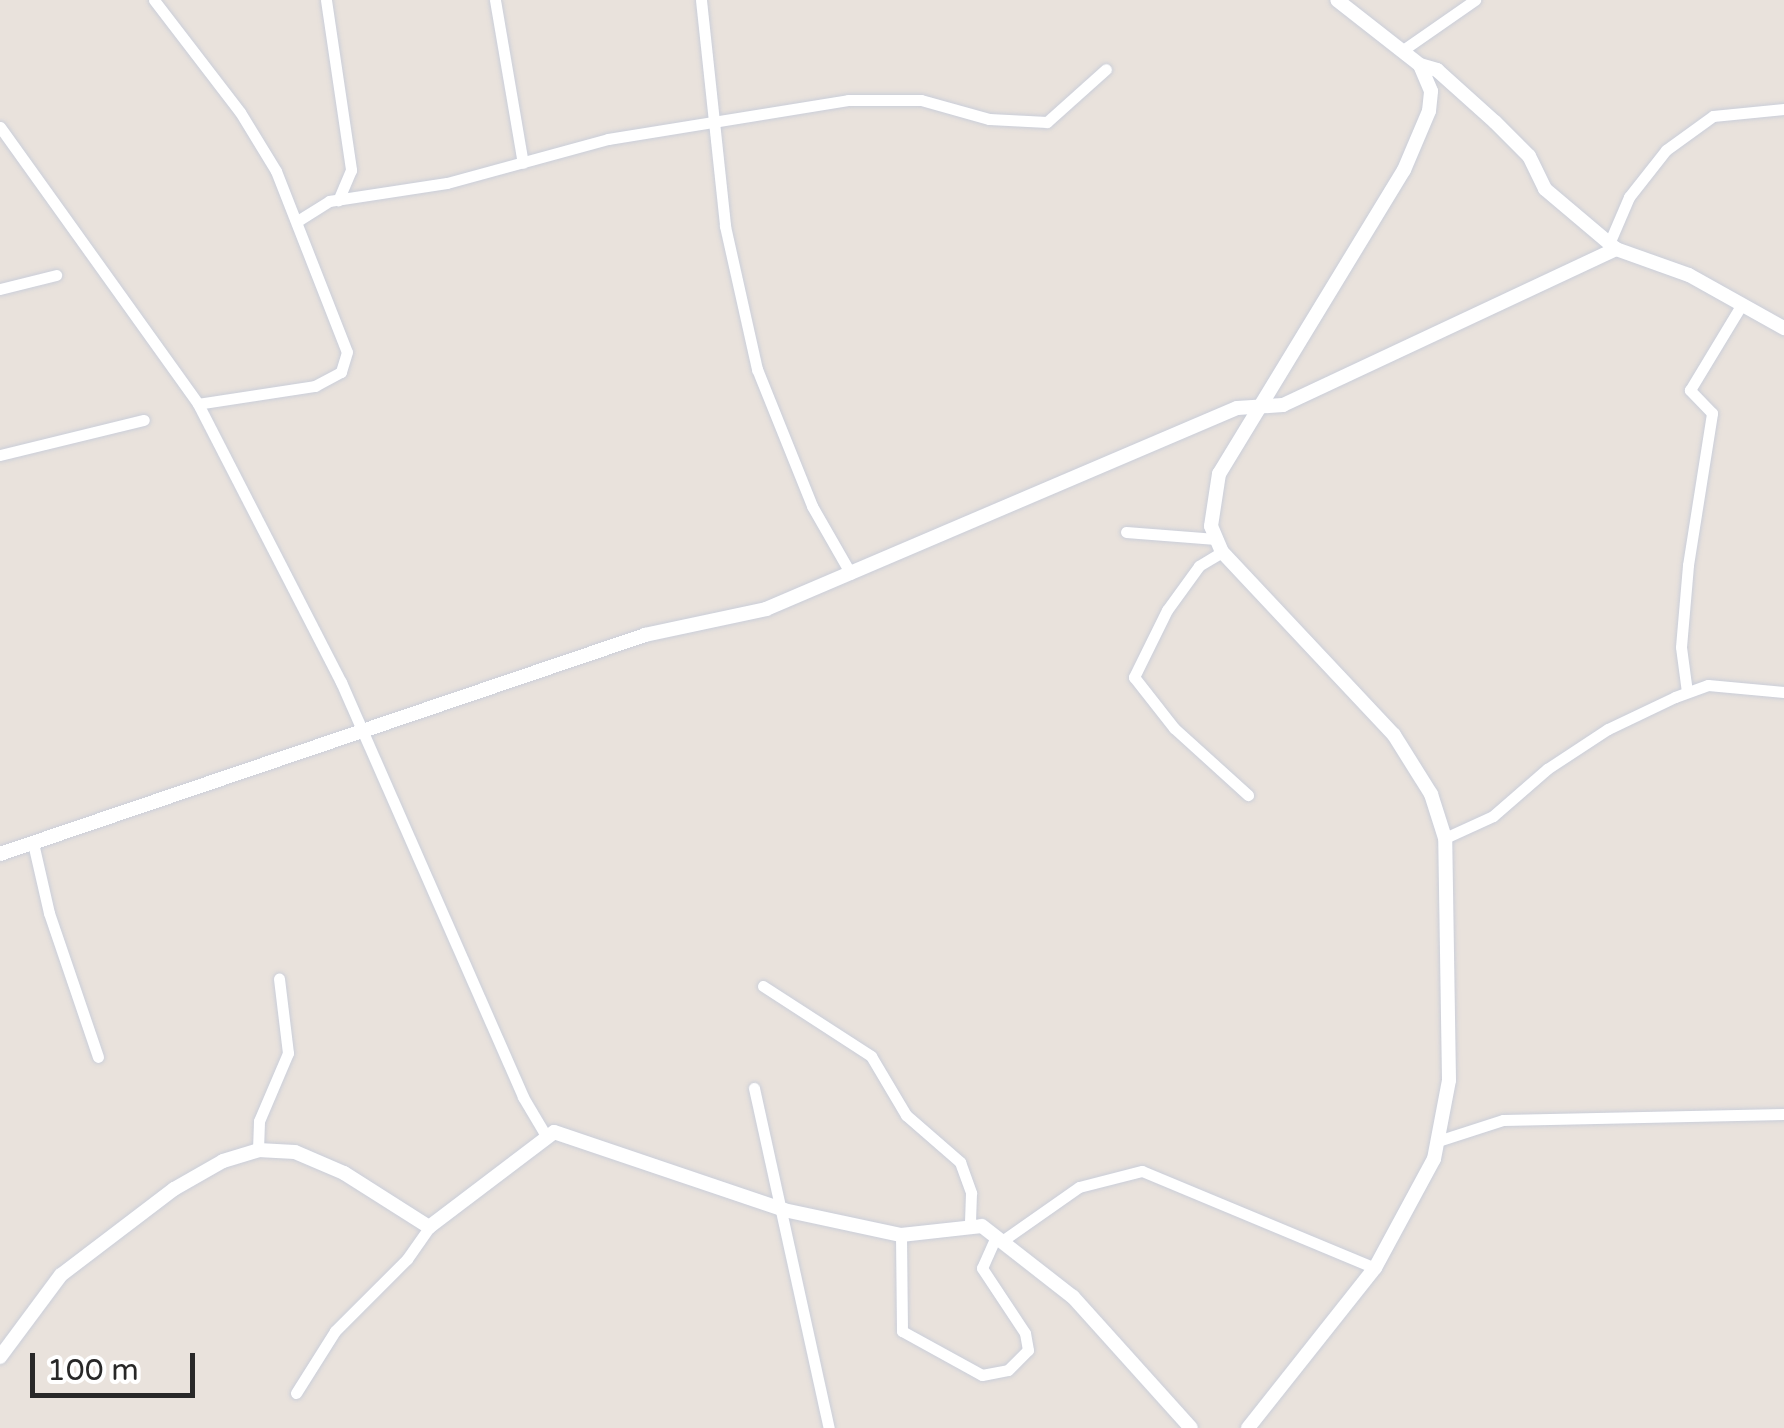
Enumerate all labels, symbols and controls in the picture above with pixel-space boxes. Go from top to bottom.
scale bar [35,1333,200,1395]
text: 100 m [47,1352,139,1389]

